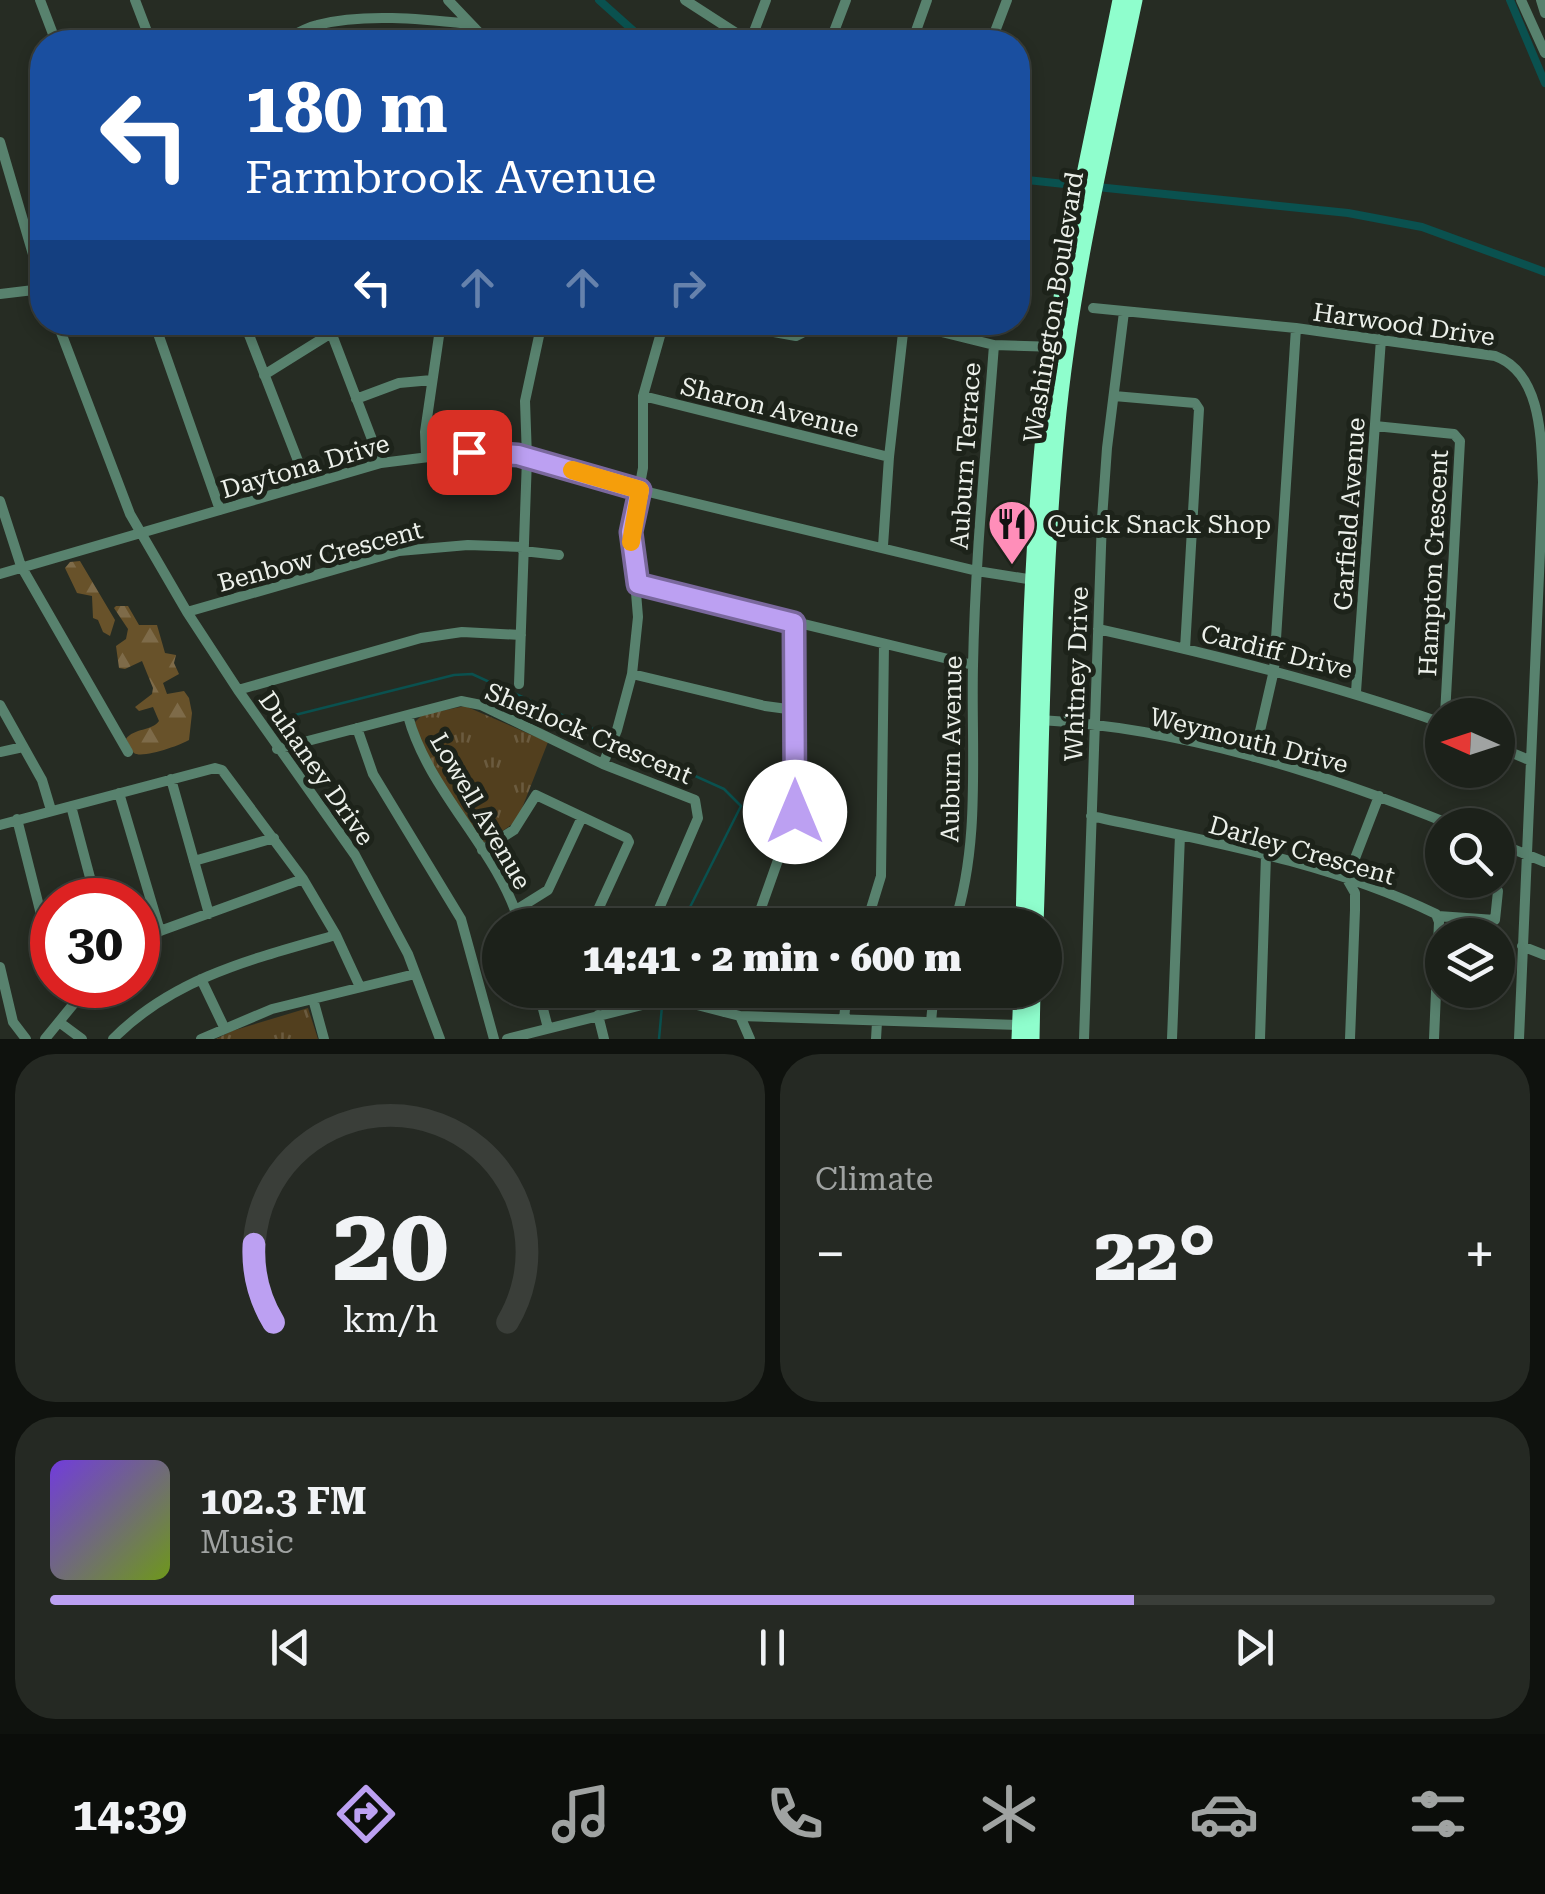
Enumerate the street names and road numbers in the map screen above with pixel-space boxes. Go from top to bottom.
street label: Washington Boulevard [1018,169,1089,445]
street label: Harwood Drive [1311,297,1497,352]
street label: Auburn Terrace [944,362,986,551]
street label: Sharon Avenue [678,371,862,444]
street label: Garfield Avenue [1328,416,1371,612]
street label: Daytona Drive [218,429,393,504]
street label: Hampton Crescent [1413,449,1454,677]
street label: Benbow Crescent [214,515,426,598]
street label: Whitney Drive [1059,586,1094,762]
street label: Cardiff Drive [1198,619,1356,684]
street label: Auburn Avenue [935,655,968,843]
street label: Sherlock Crescent [481,677,696,790]
street label: Duhaney Drive [253,686,380,851]
street label: Weymouth Drive [1147,702,1351,779]
street label: Lowell Avenue [424,728,537,895]
street label: Darley Crescent [1206,810,1398,891]

